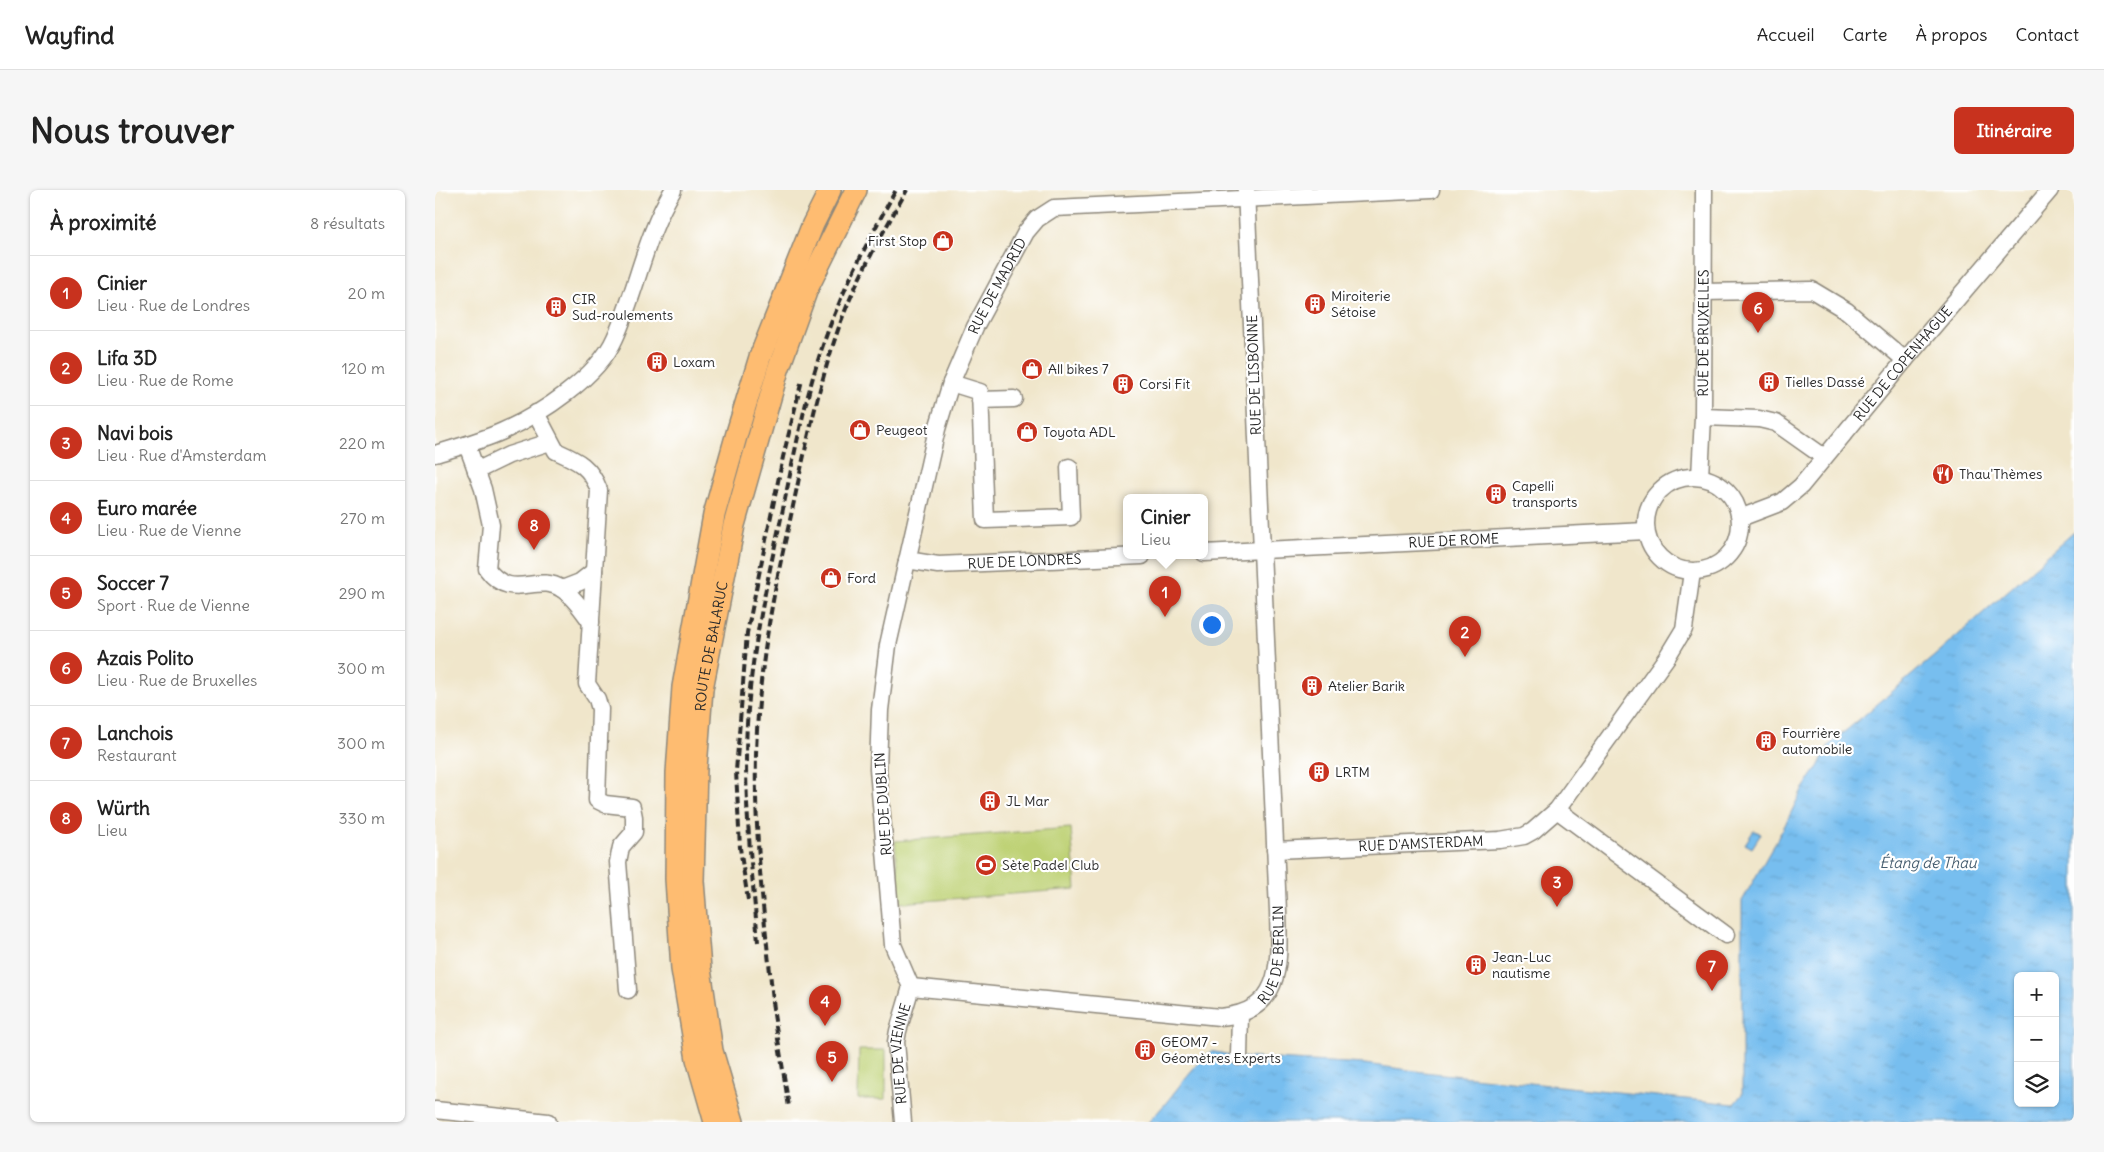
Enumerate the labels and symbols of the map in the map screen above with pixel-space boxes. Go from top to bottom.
shop icon: First Stop [931,229,955,253]
place label: First Stop [868,232,927,250]
street label: RUE DE MADRID [964,235,1030,337]
street label: RUE DE BRUXELLES [1694,269,1713,397]
place label: Miroiterie Sétoise [1331,287,1391,321]
place label: CIR Sud-roulements [572,290,673,324]
building icon: Miroiterie Sétoise [1303,292,1327,316]
pin: 6 [1742,292,1774,333]
building icon: CIR Sud-roulements [544,295,568,319]
street label: RUE DE COPENHAGUE [1849,302,1956,425]
street label: RUE DE LISBONNE [1243,314,1265,436]
building icon: Loxam [645,350,669,374]
place label: Loxam [673,353,715,371]
shop icon: All bikes 7 [1020,357,1044,381]
place label: All bikes 7 [1048,360,1109,378]
building icon: Tielles Dassé [1757,370,1781,394]
building icon: Corsi Fit [1111,372,1135,396]
place label: Tielles Dassé [1785,373,1865,391]
place label: Corsi Fit [1139,375,1191,393]
shop icon: Peugeot [848,418,872,442]
shop icon: Toyota ADL [1015,420,1039,444]
place label: Peugeot [876,421,928,439]
place label: Toyota ADL [1043,423,1116,441]
restaurant icon: Thau'Thèmes [1931,462,1955,486]
place label: Thau'Thèmes [1959,465,2042,483]
place label: Capelli transports [1512,477,1577,511]
building icon: Capelli transports [1484,482,1508,506]
pin: 8 [518,509,550,550]
street label: RUE DE ROME [1408,529,1500,552]
street label: RUE DE LONDRES [967,550,1082,573]
shop icon: Ford [819,566,843,590]
place label: Ford [847,569,876,587]
pin: 1 [1149,576,1181,617]
street label: ROUTE DE BALARUC [691,580,732,712]
your location [1199,612,1225,638]
pin: 2 [1449,616,1481,657]
building icon: Atelier Barik [1300,674,1324,698]
place label: Atelier Barik [1328,677,1405,695]
place label: Fourrière automobile [1782,724,1852,758]
building icon: Fourrière automobile [1754,729,1778,753]
street label: RUE DE DUBLIN [870,752,896,856]
building icon: LRTM [1307,760,1331,784]
place label: LRTM [1335,763,1370,781]
building icon: JL Mar [978,789,1002,813]
place label: JL Mar [1006,792,1050,810]
street label: RUE D'AMSTERDAM [1358,832,1484,855]
sports icon: Sète Padel Club [974,853,998,877]
water label: Étang de Thau [1879,853,1978,872]
place label: Sète Padel Club [1002,856,1099,874]
pin: 3 [1541,866,1573,907]
street label: RUE DE BERLIN [1254,905,1288,1008]
place label: Jean-Luc nautisme [1492,948,1551,982]
pin: 7 [1696,950,1728,991]
building icon: Jean-Luc nautisme [1464,953,1488,977]
pin: 4 [809,985,841,1026]
street label: RUE DE VIENNE [887,1001,915,1105]
place label: GEOM7 - Géomètres Experts [1161,1033,1281,1067]
building icon: GEOM7 - Géomètres Experts [1133,1038,1157,1062]
pin: 5 [816,1041,848,1082]

